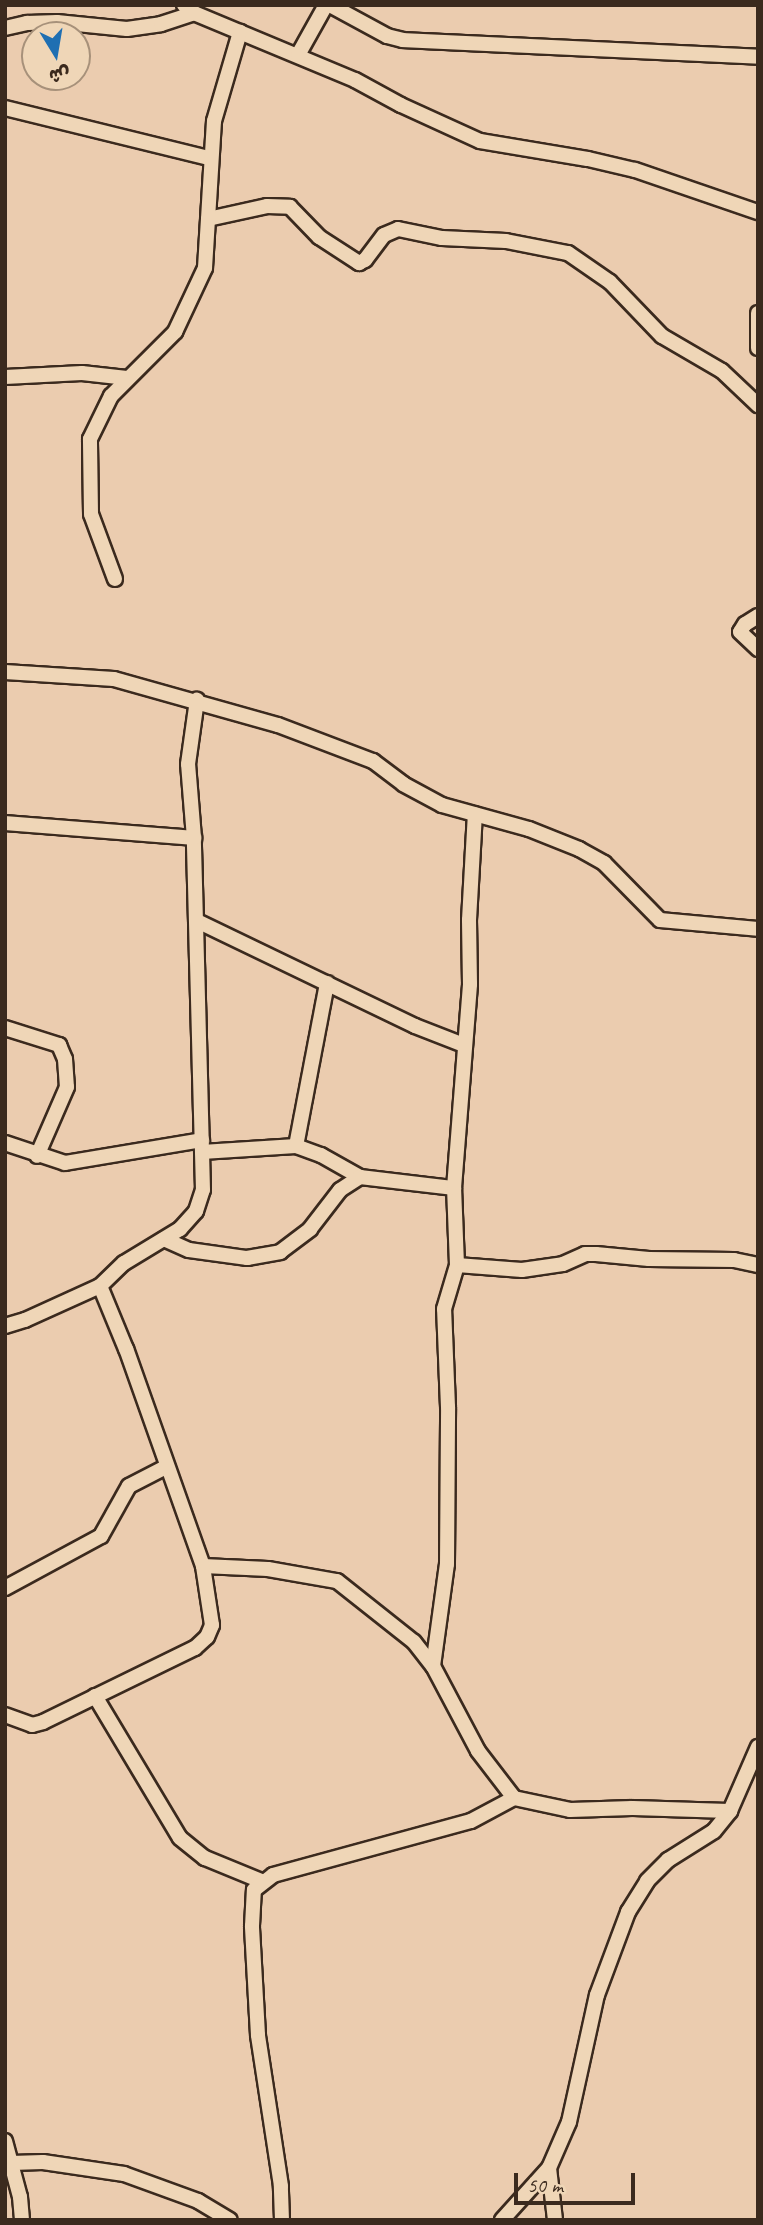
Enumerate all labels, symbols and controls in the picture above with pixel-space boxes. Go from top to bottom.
north arrow [21,21,91,91]
text: ش [47,61,72,88]
scale bar [518,2158,639,2202]
text: 50 m [527,2172,563,2198]

